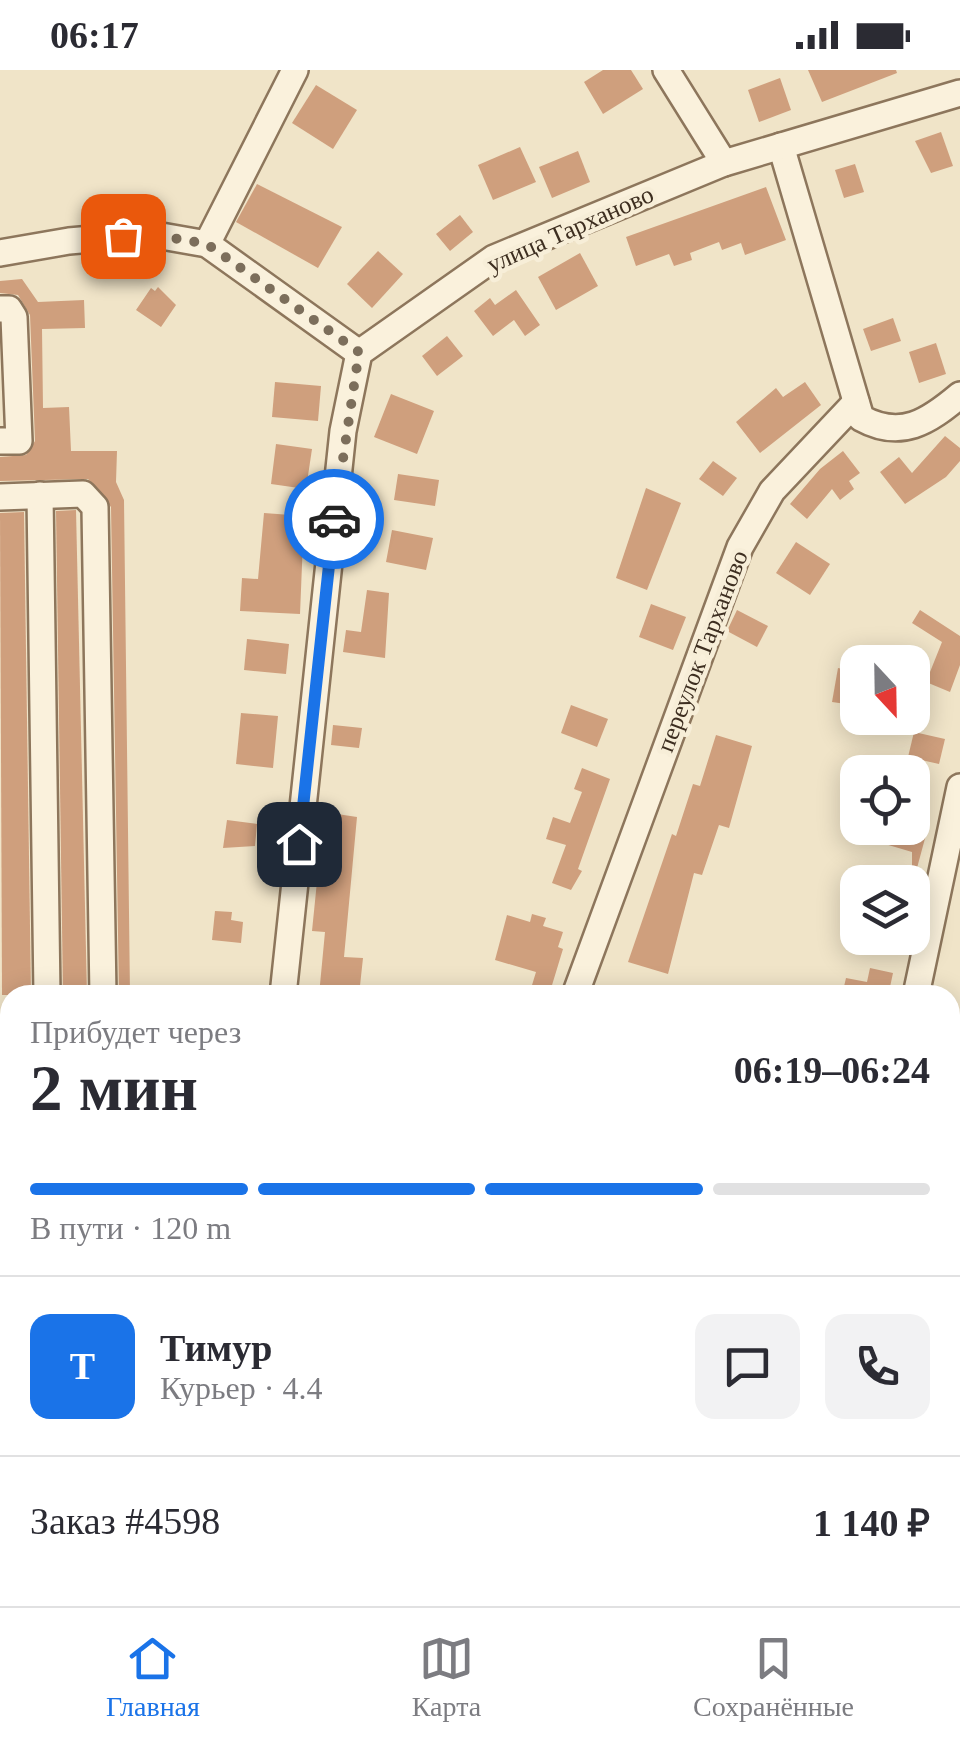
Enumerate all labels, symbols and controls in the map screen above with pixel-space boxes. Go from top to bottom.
text: 06:17 [50,14,139,56]
street label: улица Тарханово [483,180,657,278]
pin [81,194,166,279]
icon: bag [96,209,151,264]
courier [284,469,384,569]
icon: car [307,492,362,547]
street label: переулок Тарханово [651,546,753,756]
north arrow [840,645,930,735]
map controls [840,645,930,955]
button: locate [840,755,930,845]
pin [257,802,342,887]
icon: home [272,817,327,872]
button: layers [840,865,930,955]
text: Прибудет через [30,1014,241,1050]
text: 06:19–06:24 [734,1049,930,1091]
text: 2 мин [30,1052,198,1124]
text: В пути · 120 m [30,1210,231,1246]
button: chat [695,1314,800,1419]
button: phone [825,1314,930,1419]
text: Тимур [160,1327,272,1369]
text: Т [70,1345,95,1387]
text: Курьер · 4.4 [160,1370,322,1406]
text: Заказ #4598 [30,1500,220,1542]
text: 1 140 ₽ [813,1502,930,1544]
tab: Главная [106,1631,200,1723]
tab: Карта [412,1631,481,1723]
tab: Сохранённые [693,1631,854,1723]

